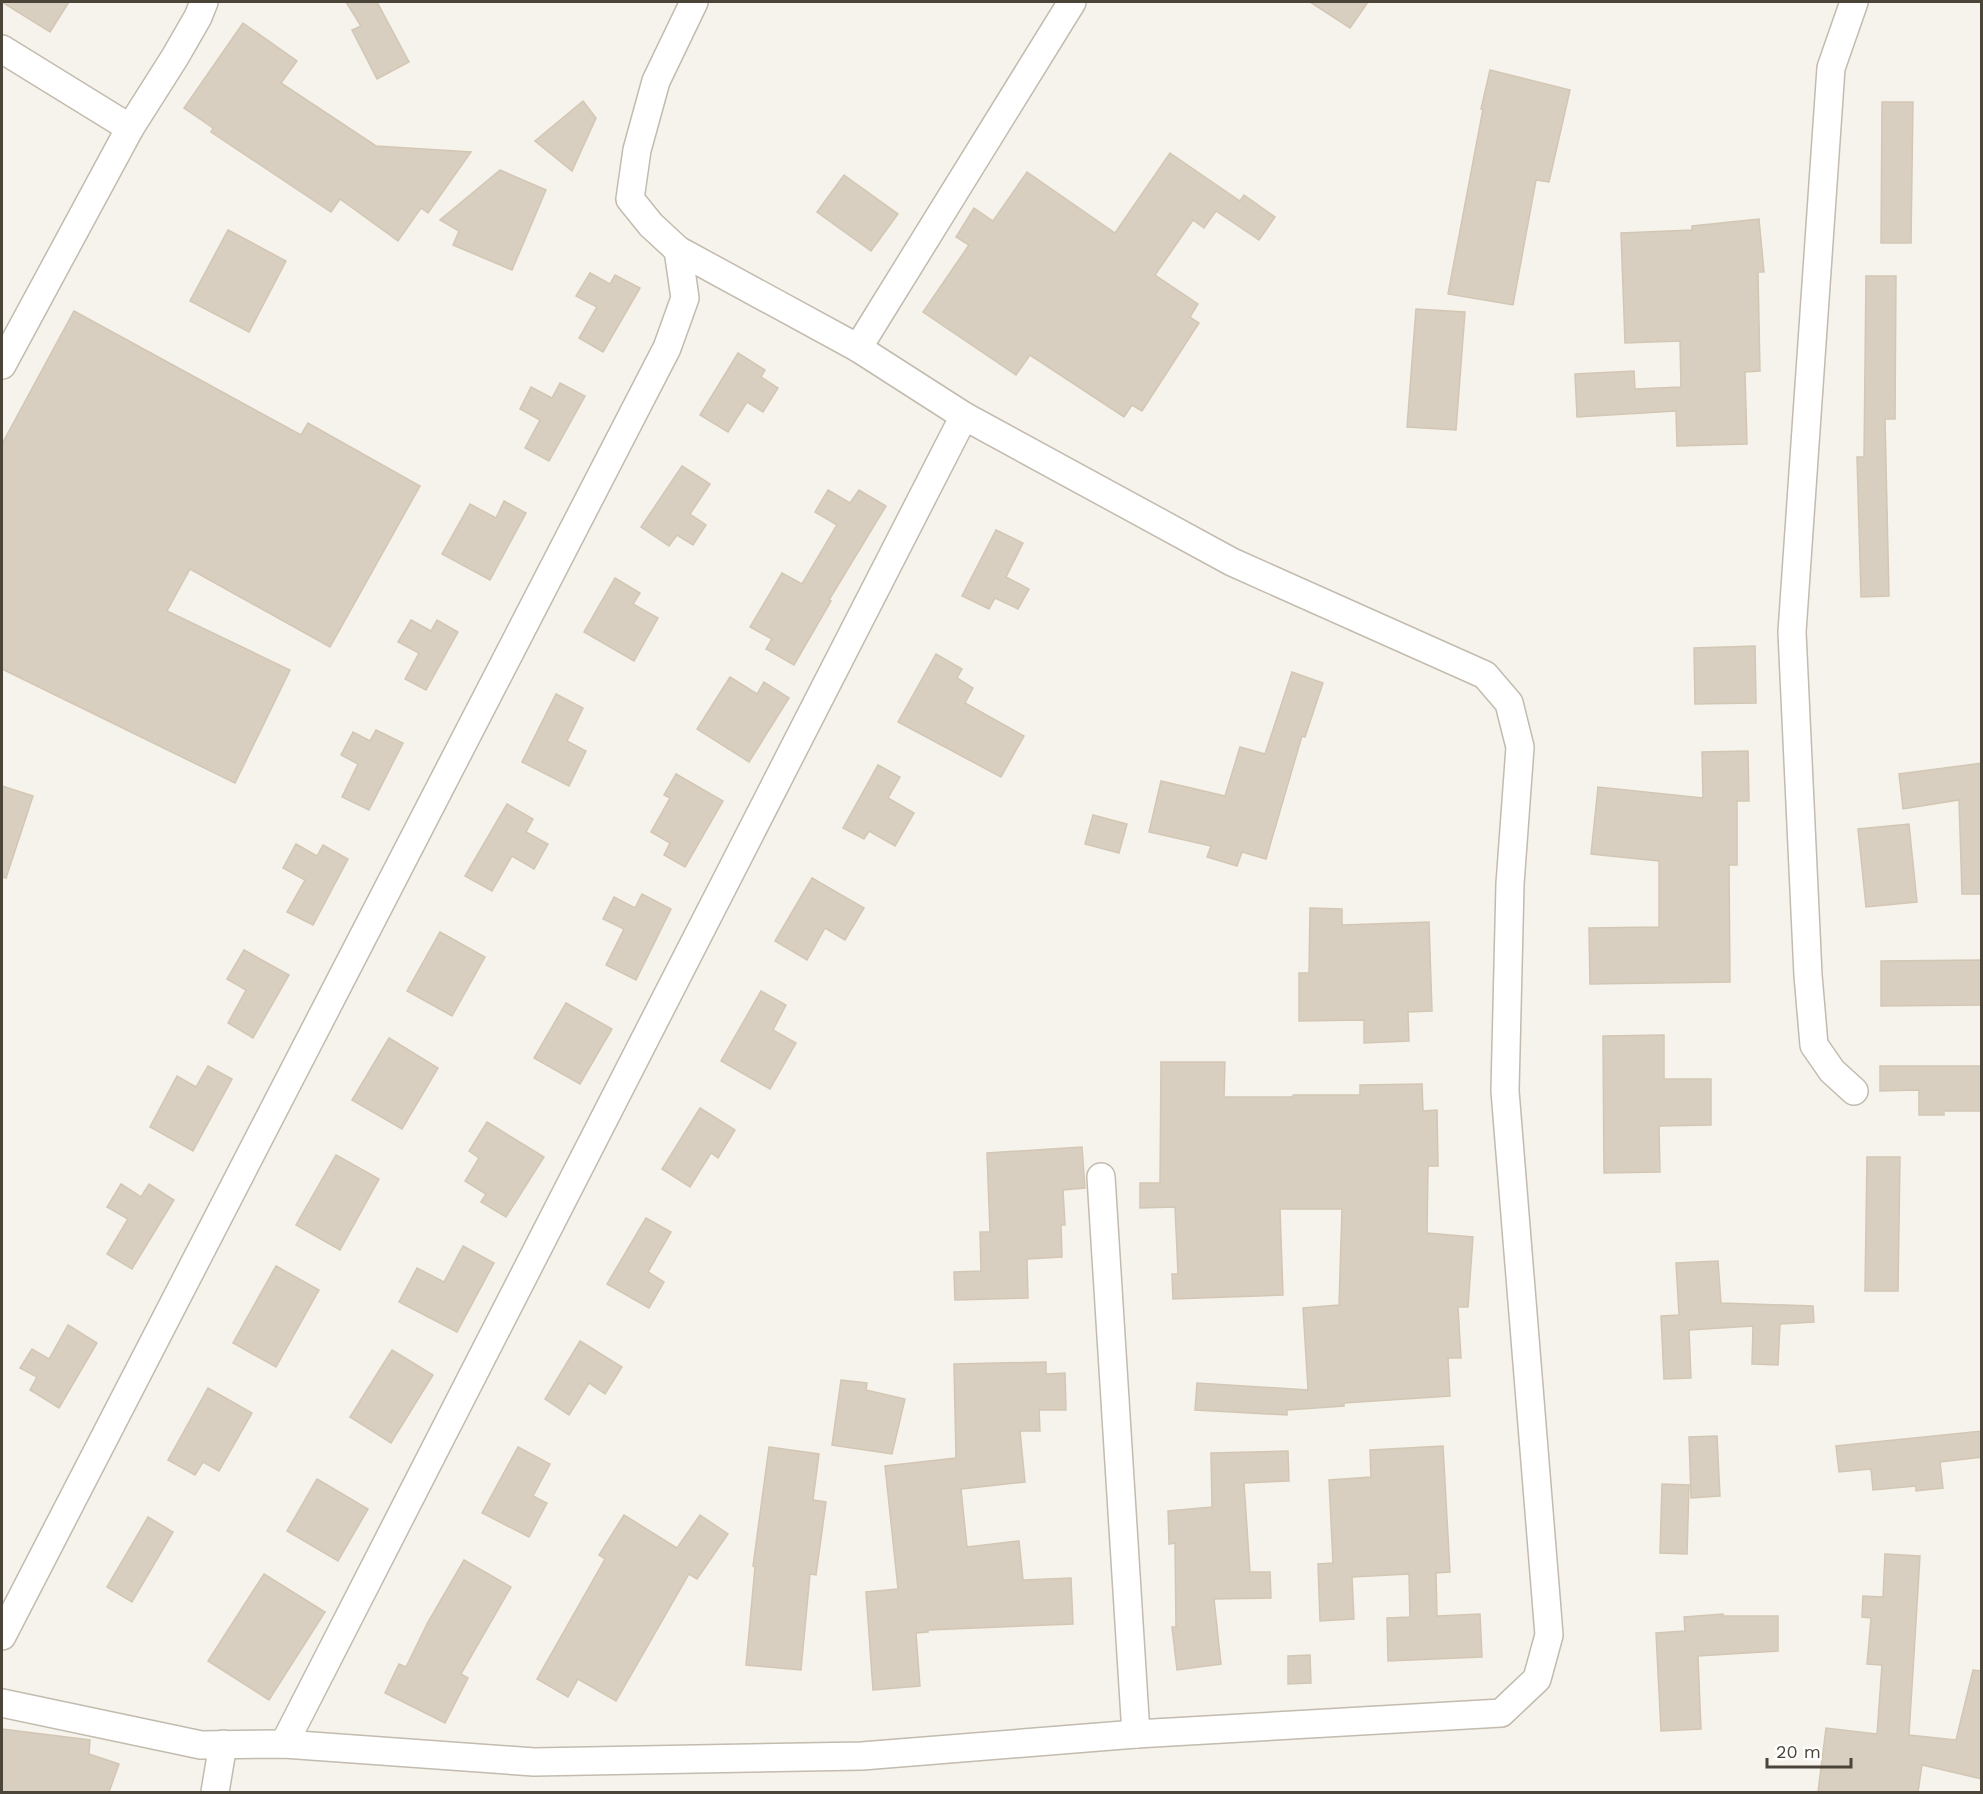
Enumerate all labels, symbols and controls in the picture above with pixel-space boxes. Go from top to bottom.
scale bar [1767,1731,1851,1769]
text: 20 m [1776,1741,1821,1762]

